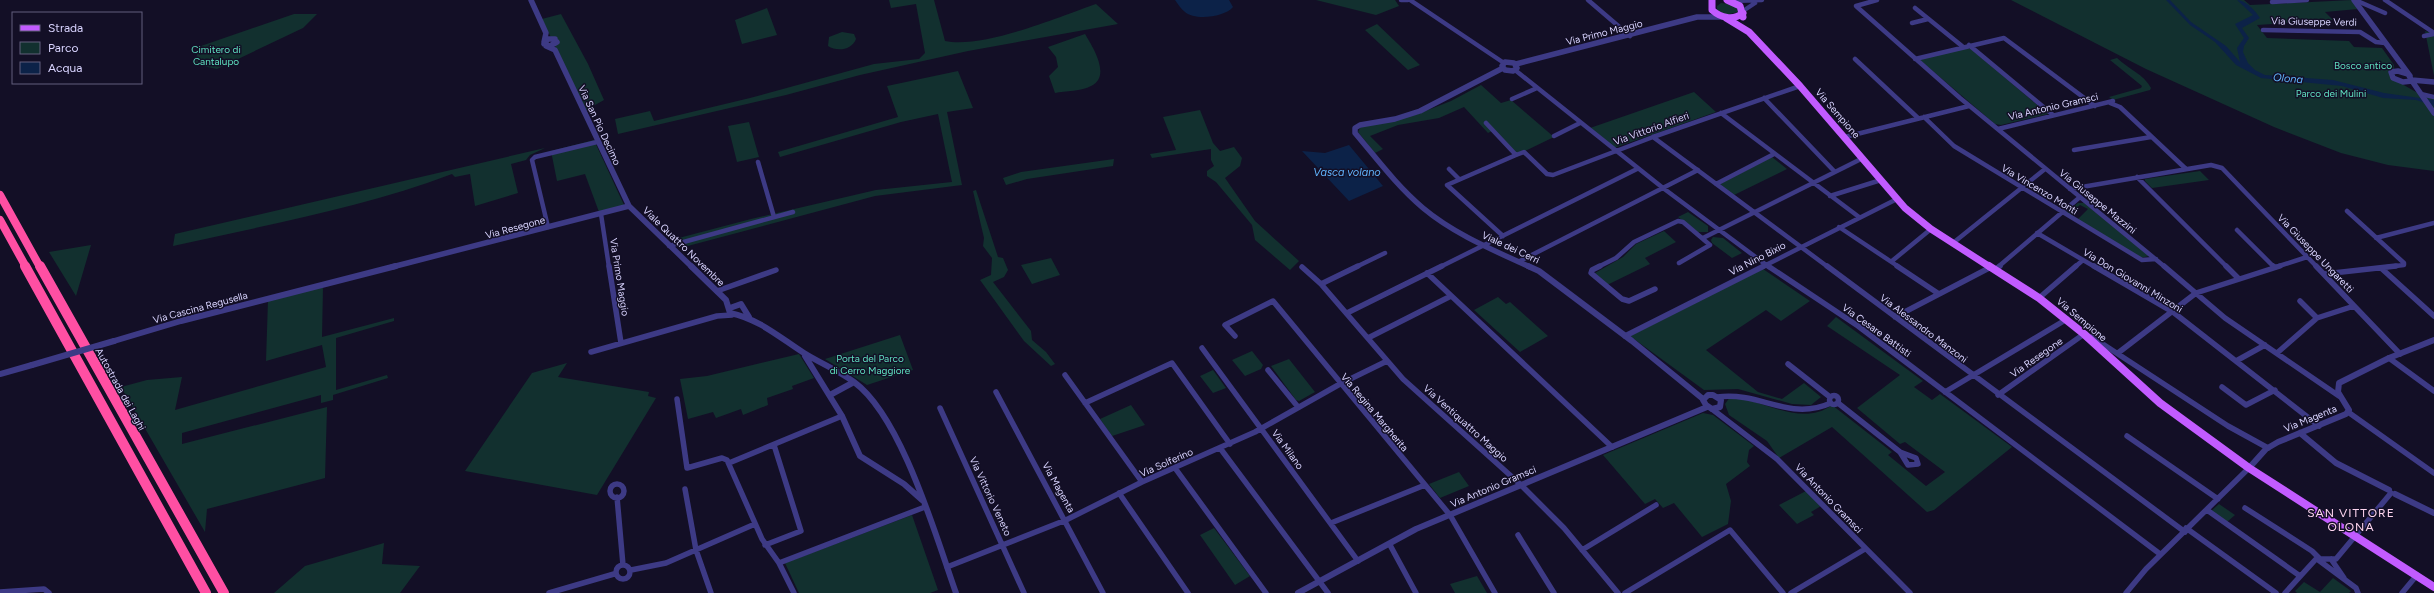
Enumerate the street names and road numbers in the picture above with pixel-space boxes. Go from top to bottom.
street label: Via Giuseppe Verdi [2271,14,2357,29]
street label: Via Primo Maggio [1564,17,1644,48]
street label: Via San Pio Decimo [575,83,624,168]
street label: Via Sempione [1812,86,1863,141]
street label: Via Antonio Gramsci [2007,90,2099,123]
street label: Via Vittorio Alfieri [1612,109,1691,148]
street label: Via Vincenzo Monti [1999,161,2080,217]
street label: Via Giuseppe Mazzini [2056,166,2139,237]
street label: Viale Quattro Novembre [640,204,728,289]
street label: Via Giuseppe Ungaretti [2275,211,2357,295]
street label: Via Resegone [484,213,547,242]
street label: Viale dei Cerri [1480,228,1542,267]
street label: Via Primo Maggio [607,237,632,317]
street label: Via Nino Bixio [1727,238,1788,278]
street label: Via Don Giovanni Minzoni [2080,245,2185,315]
street label: Via Cascina Regusella [151,289,249,326]
street label: Via Alessandro Manzoni [1877,291,1970,366]
street label: Via Sempione [2054,294,2110,345]
street label: Via Cesare Battisti [1840,301,1914,360]
street label: Via Resegone [2007,334,2066,380]
street label: Autostrada dei Laghi [92,346,149,433]
street label: Via Regina Margherita [1338,370,1411,454]
street label: Via Ventiquattro Maggio [1421,382,1511,465]
street label: Via Magenta [2282,402,2339,435]
street label: Via Milano [1269,427,1307,472]
street label: Via Solferino [1137,445,1195,480]
street label: Via Vittorio Veneto [966,455,1015,538]
street label: Via Magenta [1039,460,1078,515]
street label: Via Antonio Gramsci [1792,461,1865,536]
street label: Via Antonio Gramsci [1448,463,1538,510]

